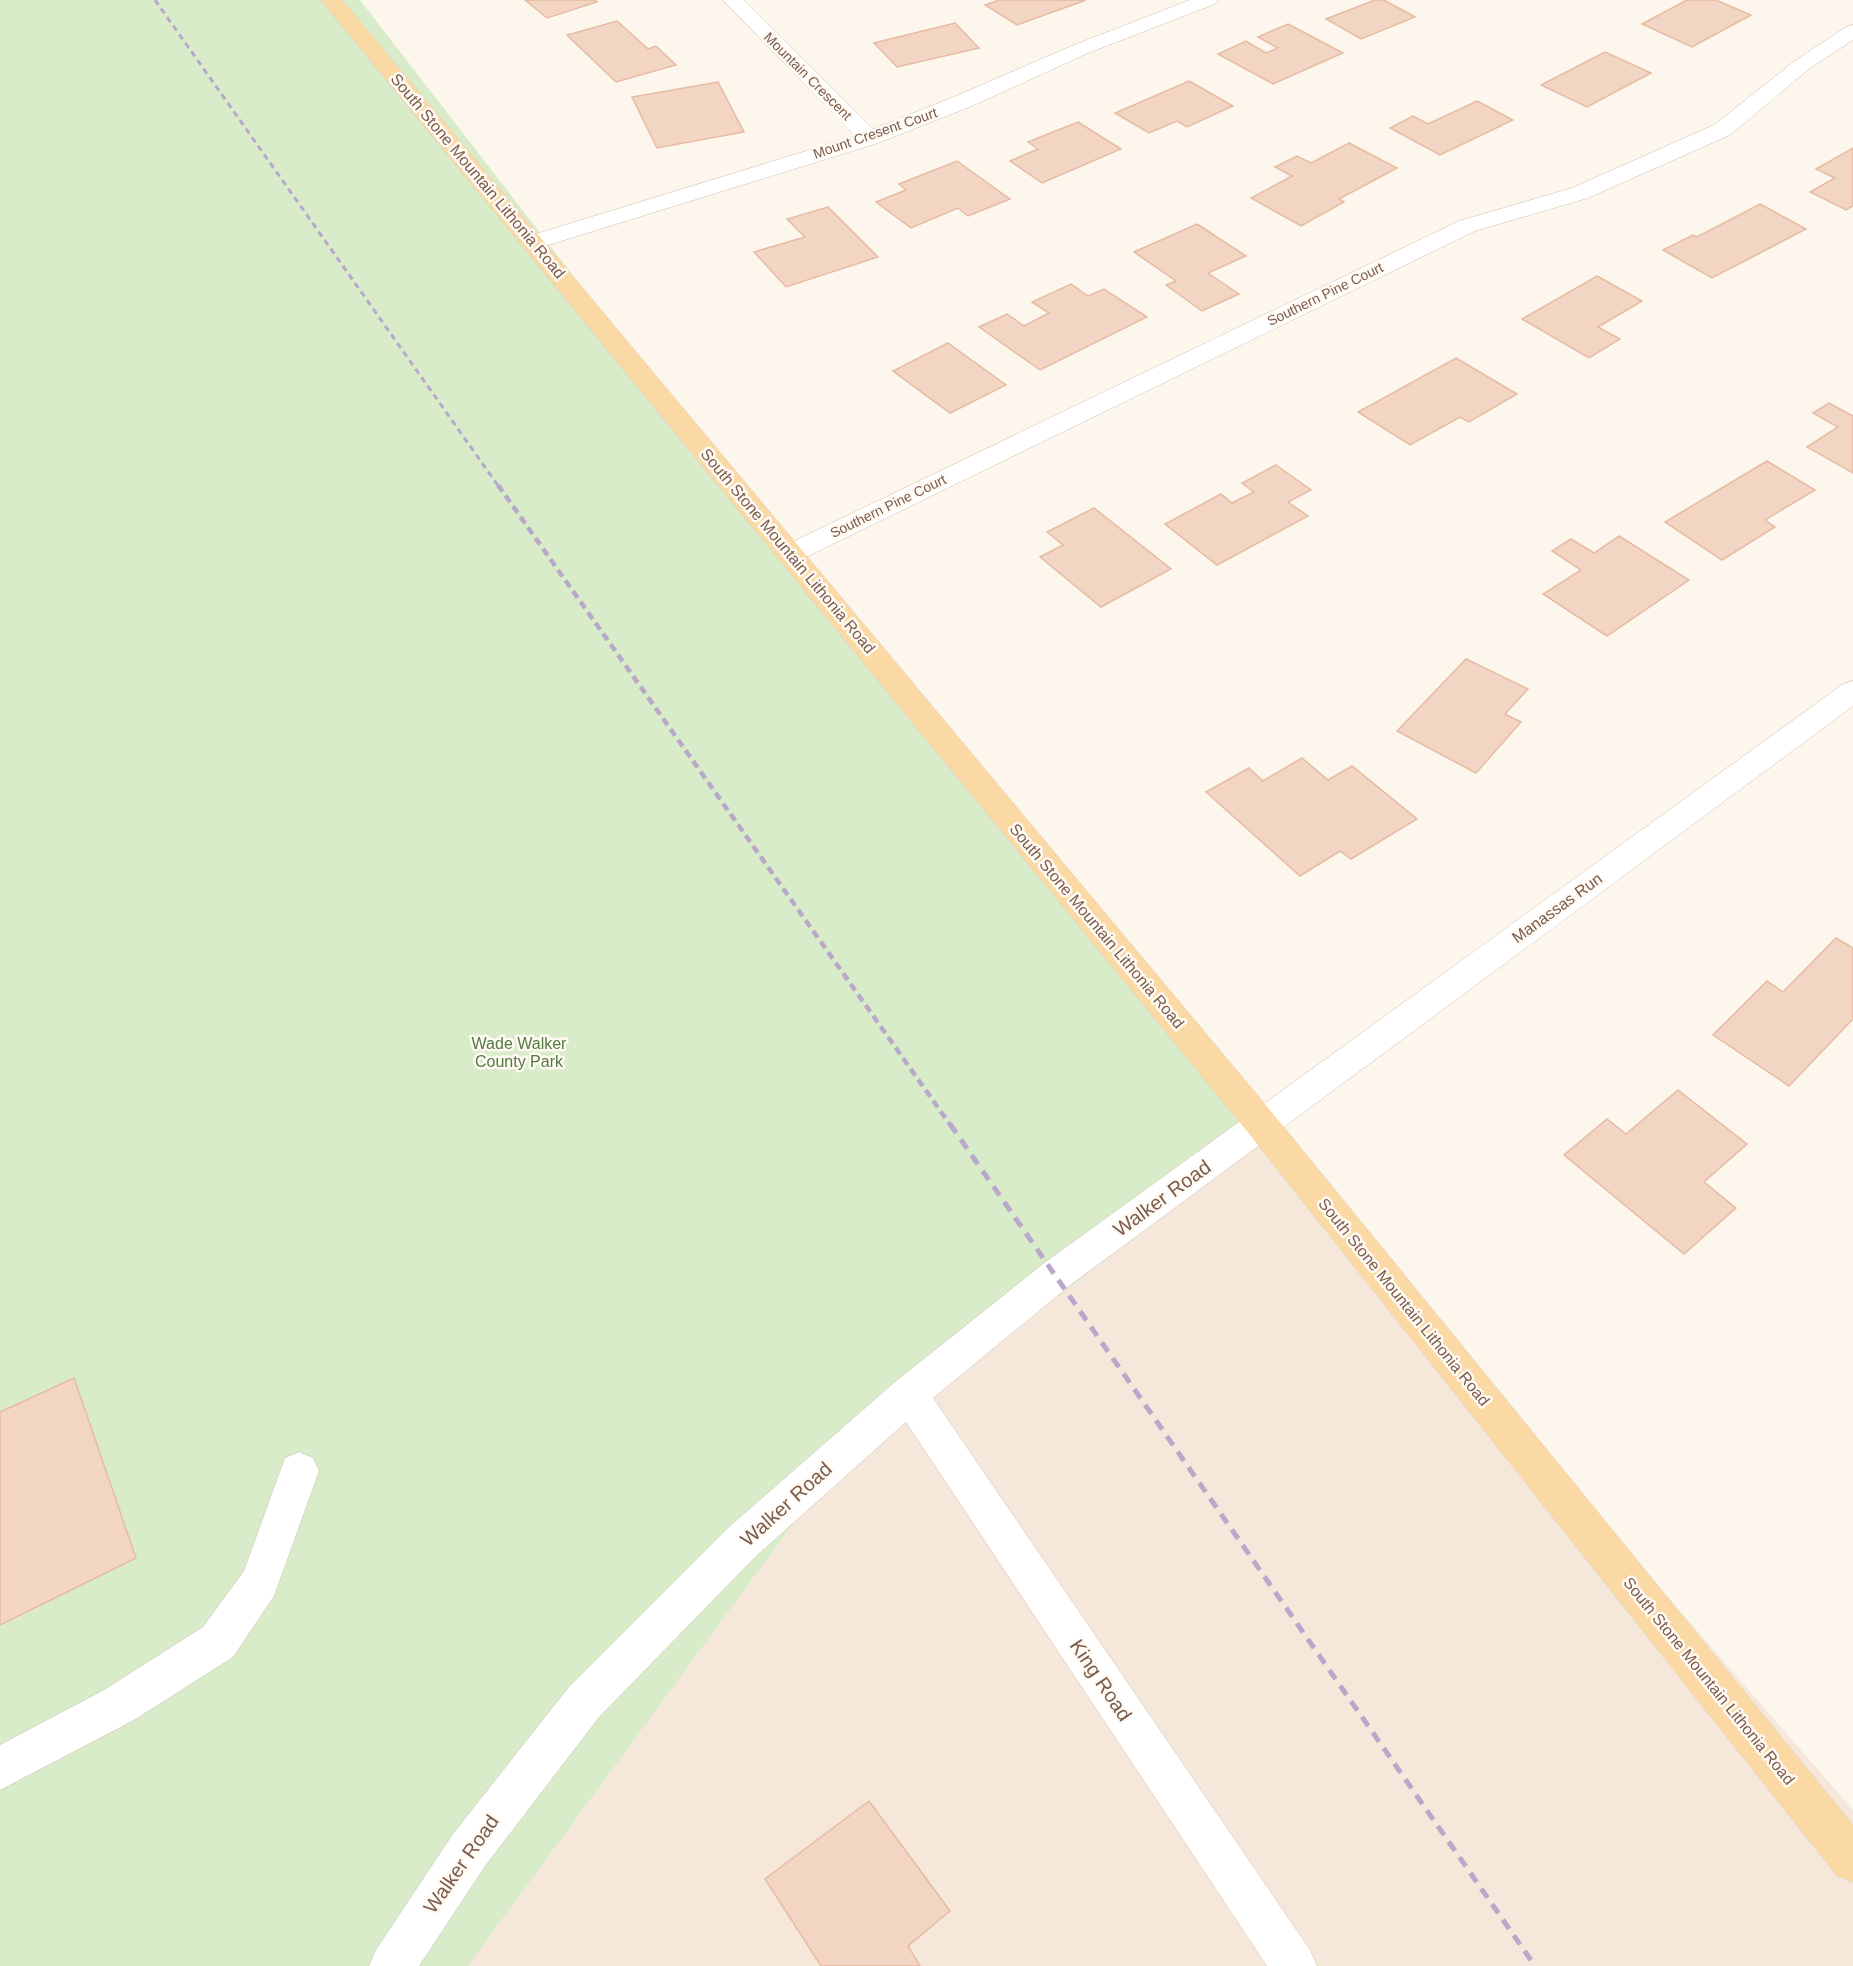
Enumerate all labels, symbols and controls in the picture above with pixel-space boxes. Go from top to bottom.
street label: Mountain Crescent [761,29,855,123]
street label: South Stone Mountain Lithonia Road [387,70,569,282]
street label: Mount Cresent Court [811,104,939,162]
street label: Southern Pine Court [1264,259,1386,329]
street label: South Stone Mountain Lithonia Road [697,445,879,657]
street label: Southern Pine Court [827,471,949,541]
street label: South Stone Mountain Lithonia Road [1006,820,1188,1032]
street label: Manassas Run [1509,870,1605,946]
park label: Wade Walker County Park [472,1035,567,1070]
street label: Walker Road [1109,1155,1215,1241]
street label: South Stone Mountain Lithonia Road [1315,1195,1493,1409]
street label: Walker Road [736,1457,836,1551]
street label: South Stone Mountain Lithonia Road [1620,1574,1798,1788]
street label: King Road [1066,1635,1136,1725]
street label: Walker Road [419,1811,503,1917]

